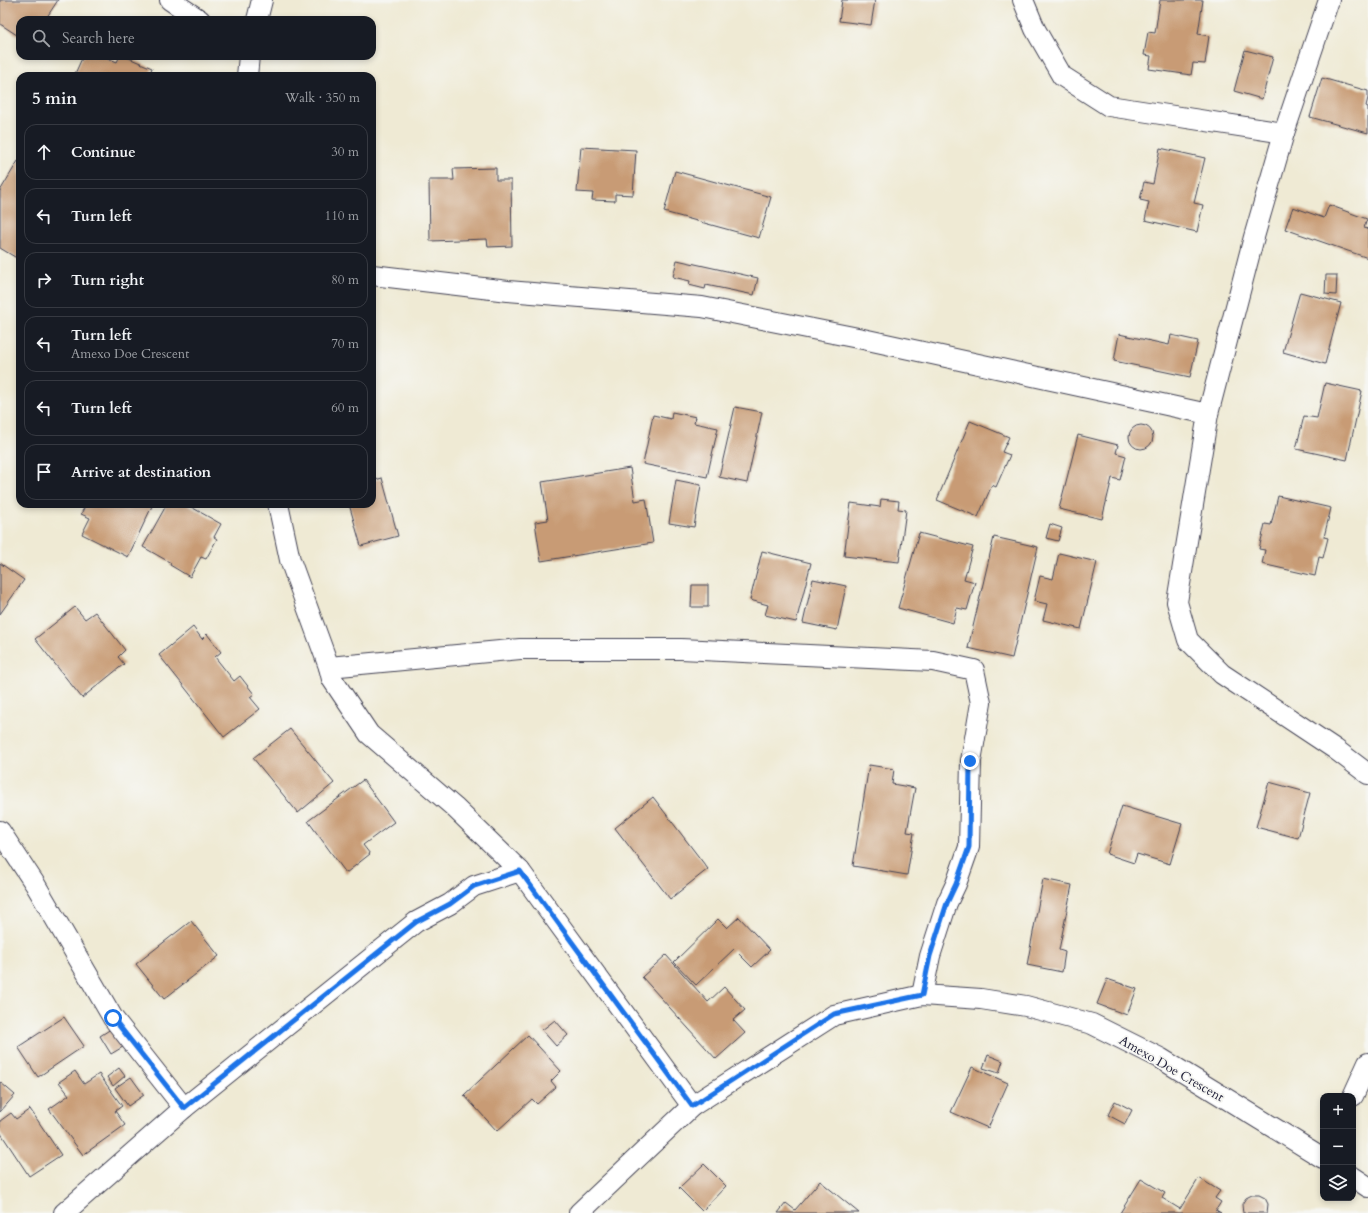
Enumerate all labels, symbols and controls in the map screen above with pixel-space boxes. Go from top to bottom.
search box [16,16,376,60]
icon: search [30,27,52,49]
text: Search here [62,28,135,48]
text: 5 min [32,87,77,110]
text: Walk · 350 m [285,89,360,107]
icon: ahead [33,141,55,163]
text: Continue [71,142,136,162]
text: 30 m [331,143,359,161]
icon: left [33,205,55,227]
text: Turn left [71,206,132,226]
text: 110 m [325,207,359,225]
icon: right [33,269,55,291]
text: Turn right [71,270,144,290]
text: 80 m [331,271,359,289]
text: Turn left [71,325,132,345]
icon: left [33,333,55,355]
text: 70 m [331,335,359,353]
text: Amexo Doe Crescent [71,345,189,363]
icon: left [33,397,55,419]
text: Turn left [71,398,132,418]
text: 60 m [331,399,359,417]
icon: arrive [33,461,55,483]
text: Arrive at destination [71,462,211,482]
route end [961,752,979,770]
route start [104,1009,122,1027]
street label: Amexo Doe Crescent [1116,1031,1227,1106]
map controls [1320,1093,1356,1201]
button: + [1320,1093,1356,1129]
button: − [1320,1129,1356,1165]
button: layers [1320,1165,1356,1201]

